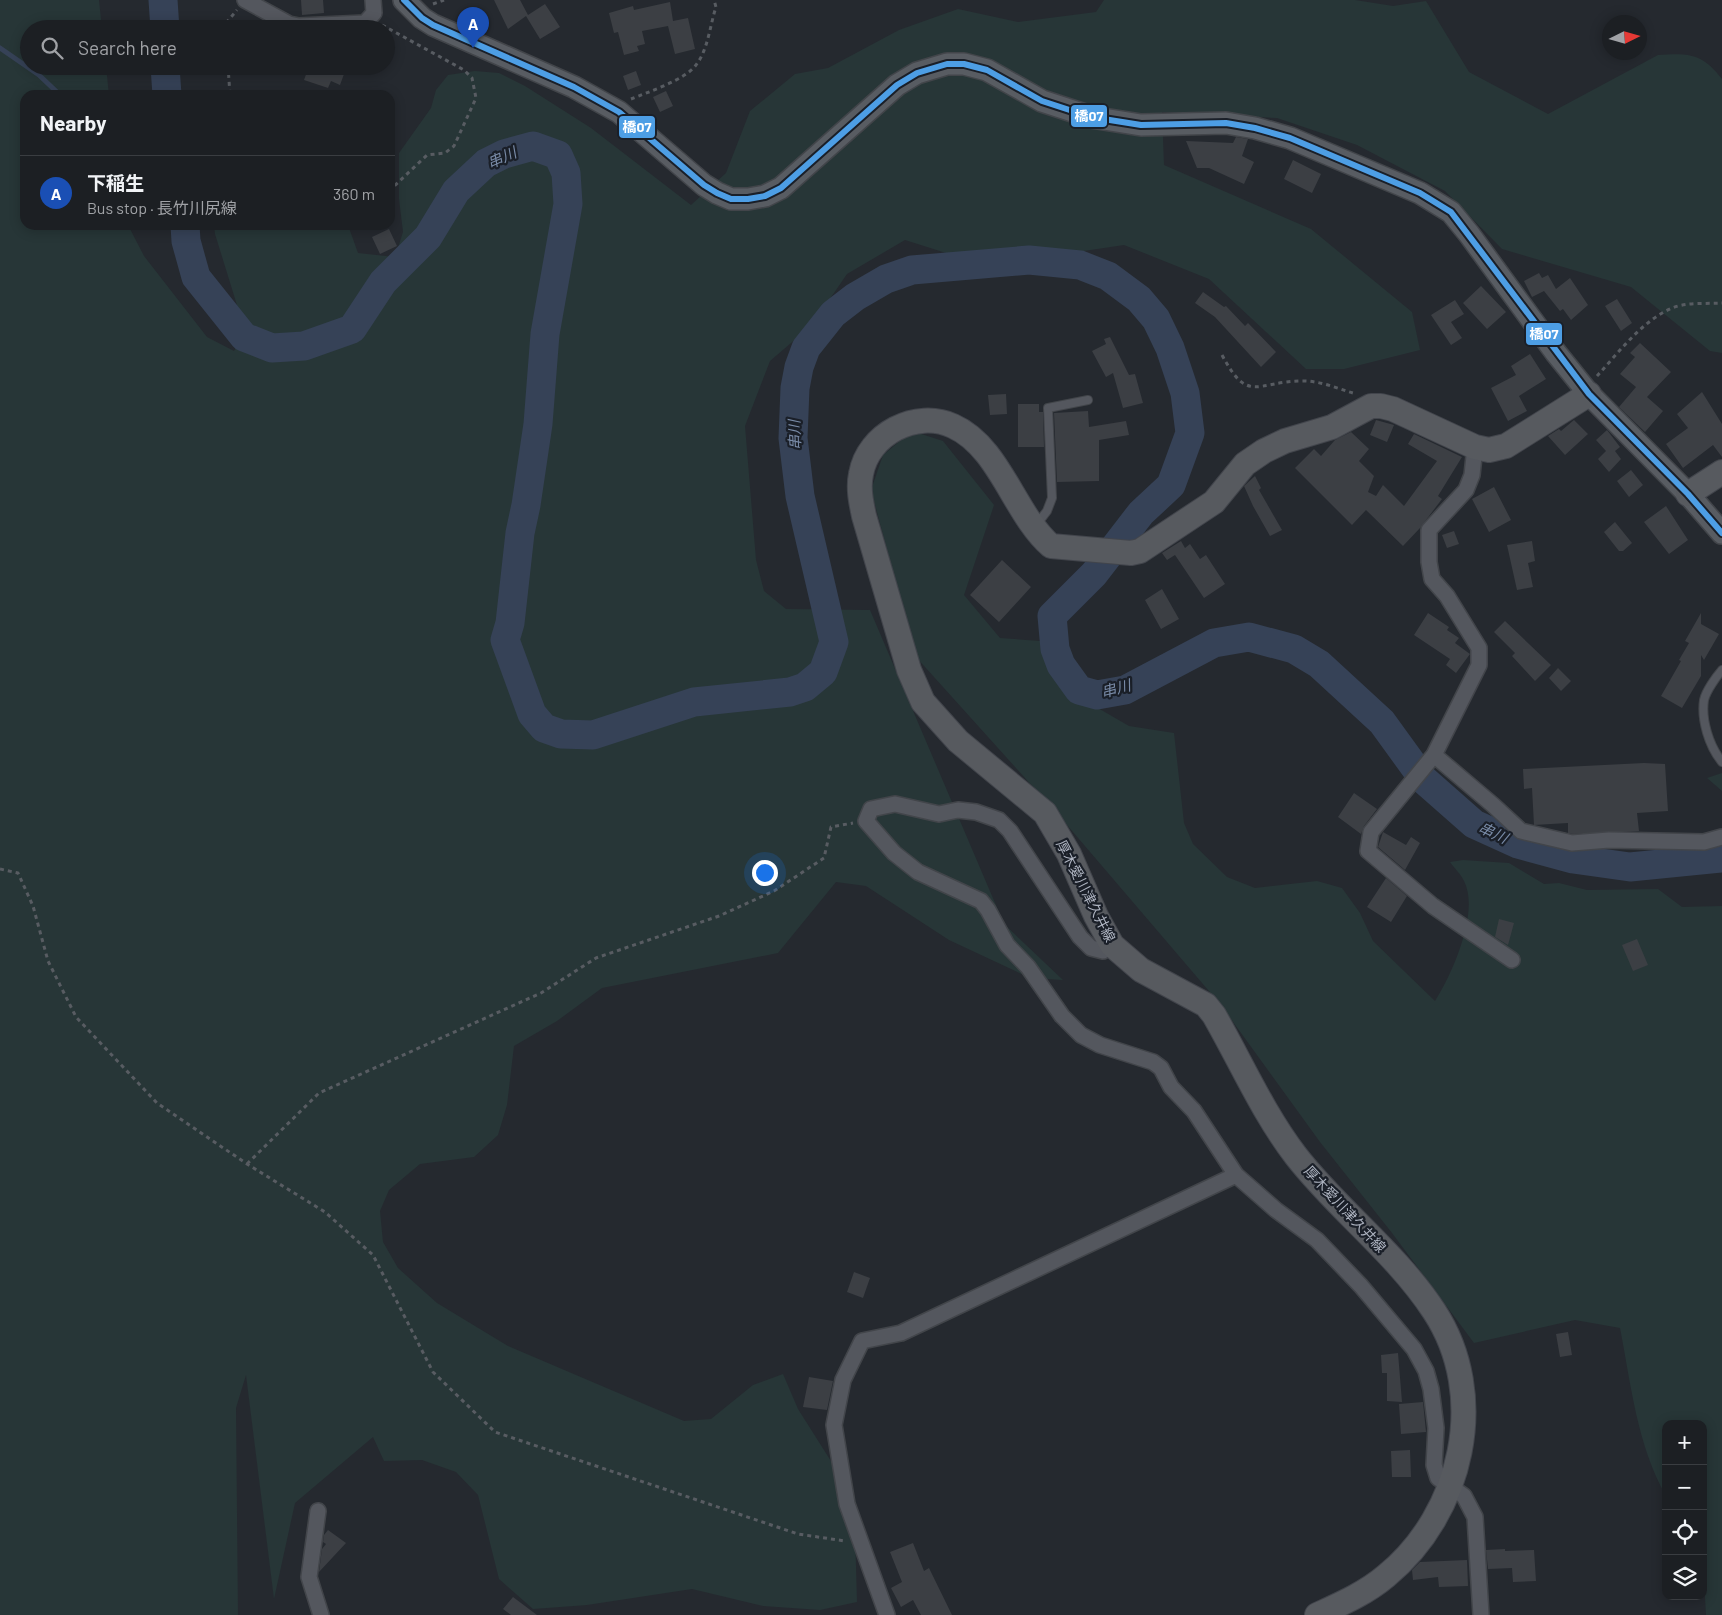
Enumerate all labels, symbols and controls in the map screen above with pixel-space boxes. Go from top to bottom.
pin: A [457,7,489,48]
north arrow [1602,15,1647,60]
search box [20,20,395,75]
icon: search [38,34,66,62]
text: Search here [78,36,177,59]
line badge: 橋07 [1070,104,1108,128]
text: 橋07 [1075,107,1104,124]
text: Nearby [40,110,106,135]
line badge: 橋07 [618,115,656,139]
text: 橋07 [623,118,652,135]
water label: 串川 [484,142,521,171]
text: 下稲生 [87,171,144,194]
text: A [51,184,61,203]
text: 360 m [333,184,375,203]
text: Bus stop · 長竹川尻線 [87,198,237,217]
line badge: 橋07 [1525,322,1563,346]
text: 橋07 [1530,325,1559,342]
water label: 串川 [784,418,804,450]
water label: 串川 [1099,675,1134,701]
water label: 串川 [1476,818,1513,847]
street label: 厚木愛川津久井線 [1053,837,1119,945]
your location [752,860,778,886]
street label: 厚木愛川津久井線 [1301,1162,1390,1255]
map controls [1662,1420,1707,1600]
button: + [1662,1420,1707,1465]
button: − [1662,1465,1707,1510]
button: locate [1662,1510,1707,1555]
button: layers [1662,1555,1707,1600]

